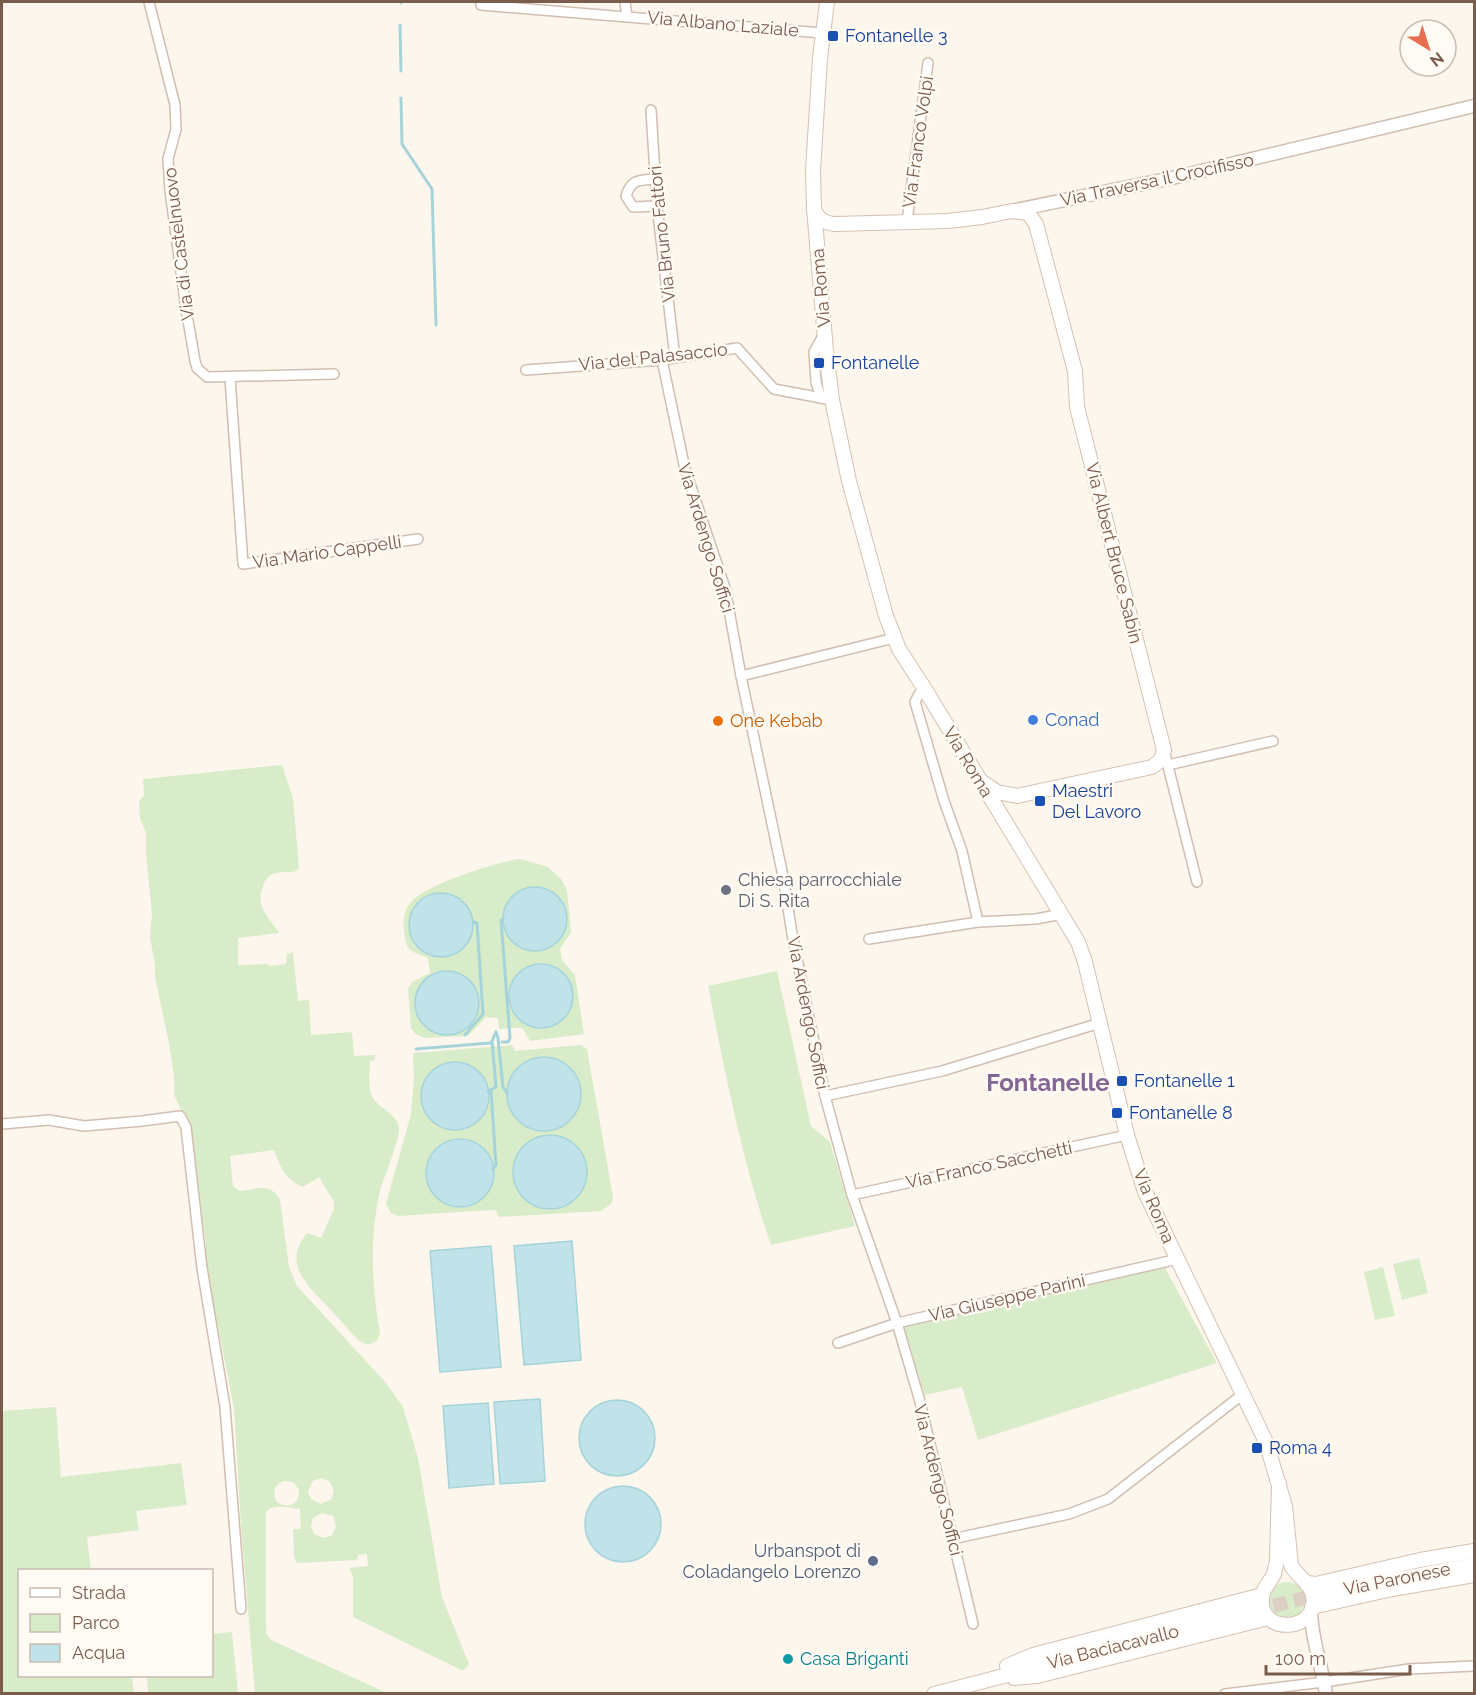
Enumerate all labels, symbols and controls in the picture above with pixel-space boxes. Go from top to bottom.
street label: Via Albano Laziale [646,6,800,41]
north arrow [1398,18,1458,78]
place label: Fontanelle 3 [845,25,948,46]
marker: Fontanelle 3 [826,29,840,43]
text: N [1426,48,1448,71]
street label: Via Franco Volpi [898,75,937,209]
street label: Via Traversa il Crocifisso [1058,149,1256,210]
street label: Via Bruno Fattori [644,165,679,303]
street label: Via di Castelnuovo [159,166,198,322]
street label: Via Roma [807,248,834,328]
street label: Via del Palasaccio [577,338,729,375]
place label: Fontanelle [831,352,920,373]
marker: Fontanelle [812,356,826,370]
street label: Via Ardengo Soffici [674,460,739,615]
street label: Via Albert Bruce Sabin [1082,460,1147,646]
street label: Via Mario Cappelli [251,531,403,572]
place label: Conad [1045,709,1100,730]
place label: One Kebab [730,710,823,731]
marker: Conad [1026,713,1040,727]
marker: One Kebab [711,714,725,728]
street label: Via Roma [939,722,998,801]
place label: Maestri Del Lavoro [1052,780,1141,822]
marker: Maestri Del Lavoro [1033,794,1047,808]
place label: Chiesa parrocchiale Di S. Rita [738,869,902,911]
marker: Chiesa parrocchiale Di S. Rita [719,883,733,897]
street label: Via Ardengo Soffici [783,935,834,1091]
district label: Fontanelle [986,1068,1110,1097]
place label: Fontanelle 1 [1134,1070,1235,1091]
marker: Fontanelle 1 [1115,1074,1129,1088]
place label: Fontanelle 8 [1129,1102,1233,1123]
marker: Fontanelle 8 [1110,1106,1124,1120]
street label: Via Franco Sacchetti [904,1137,1074,1192]
street label: Via Roma [1129,1165,1180,1246]
street label: Via Giuseppe Parini [926,1269,1087,1326]
street label: Via Ardengo Soffici [909,1402,967,1558]
place label: Roma 4 [1269,1437,1332,1458]
marker: Roma 4 [1250,1441,1264,1455]
place label: Urbanspot di Coladangelo Lorenzo [682,1540,861,1582]
marker: Urbanspot di Coladangelo Lorenzo [866,1554,880,1568]
street label: Via Paronese [1342,1558,1453,1599]
legend [18,1569,213,1677]
text: Strada [72,1582,126,1603]
text: Parco [72,1612,120,1633]
street label: Via Baciacavallo [1045,1620,1181,1673]
scale bar [1266,1638,1410,1676]
text: Acqua [72,1642,125,1663]
place label: Casa Briganti [800,1648,909,1669]
text: 100 m [1275,1648,1326,1669]
marker: Casa Briganti [781,1652,795,1666]

